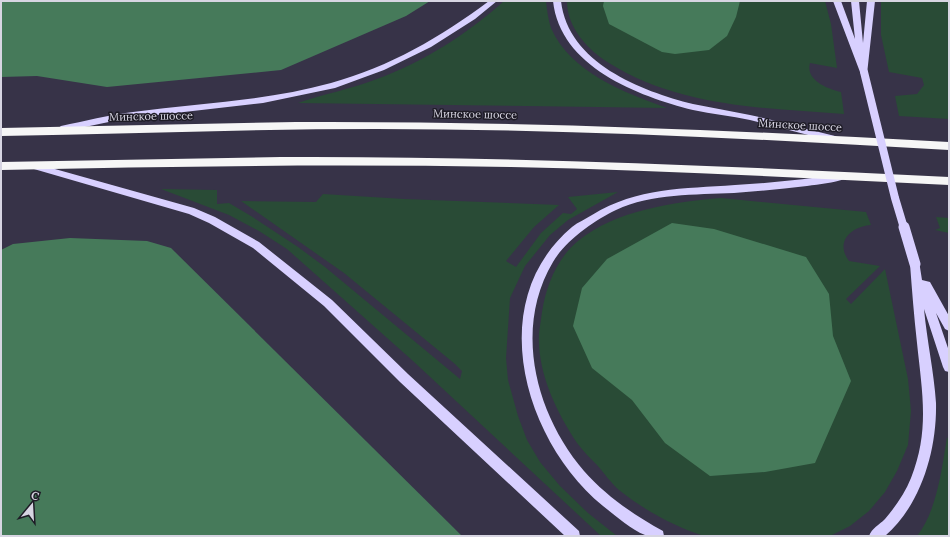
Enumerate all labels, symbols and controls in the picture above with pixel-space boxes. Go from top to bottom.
street label: Минское шоссе [433,106,517,122]
street label: Минское шоссе [109,108,193,124]
street label: Минское шоссе [758,116,842,134]
north arrow [12,485,52,525]
text: С [29,488,41,503]

